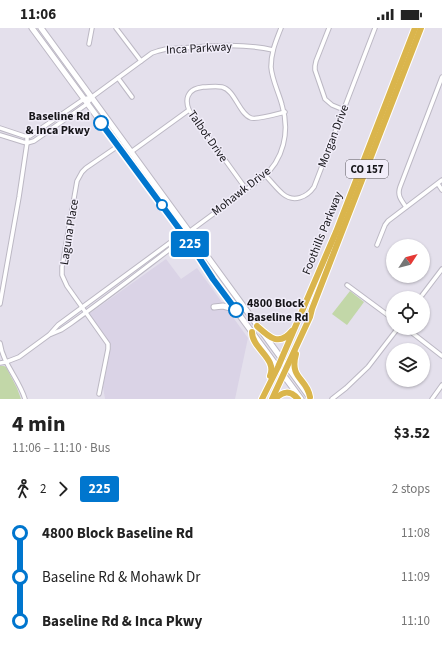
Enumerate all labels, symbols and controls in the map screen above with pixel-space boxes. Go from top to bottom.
text: 11:06 [20,4,56,25]
street label: Inca Parkway [166,38,233,59]
street label: Morgan Drive [314,102,353,170]
street label: Talbot Drive [183,107,232,166]
place label: Baseline Rd & Inca Pkwy [26,108,91,139]
marker: Baseline Rd & Inca Pkwy [93,115,109,131]
road number: CO 157 [346,160,388,178]
street label: Mohawk Drive [208,163,274,220]
street label: Foothills Parkway [298,189,347,277]
street label: Laguna Place [56,198,83,266]
unlabelled marker [156,199,168,211]
line badge: 225 [167,231,213,257]
text: 225 [179,234,201,254]
north arrow [386,239,430,283]
map controls [386,239,430,387]
button: locate [386,291,430,335]
place label: 4800 Block Baseline Rd [247,295,309,326]
marker: 4800 Block Baseline Rd [228,302,244,318]
button: layers [386,343,430,387]
text: 4 min [12,408,66,440]
text: $3.52 [394,423,430,444]
text: 11:06 – 11:10 · Bus [12,439,110,457]
icon: walk [12,478,34,500]
icon: forward [52,478,74,500]
text: 225 [88,479,111,499]
text: 2 [40,480,46,498]
text: 2 stops [392,480,430,498]
text: 4800 Block Baseline Rd [42,523,193,544]
text: 11:08 [401,524,430,542]
text: Baseline Rd & Mohawk Dr [42,567,201,588]
text: 11:09 [401,568,430,586]
text: Baseline Rd & Inca Pkwy [42,611,202,632]
text: 11:10 [401,612,430,630]

